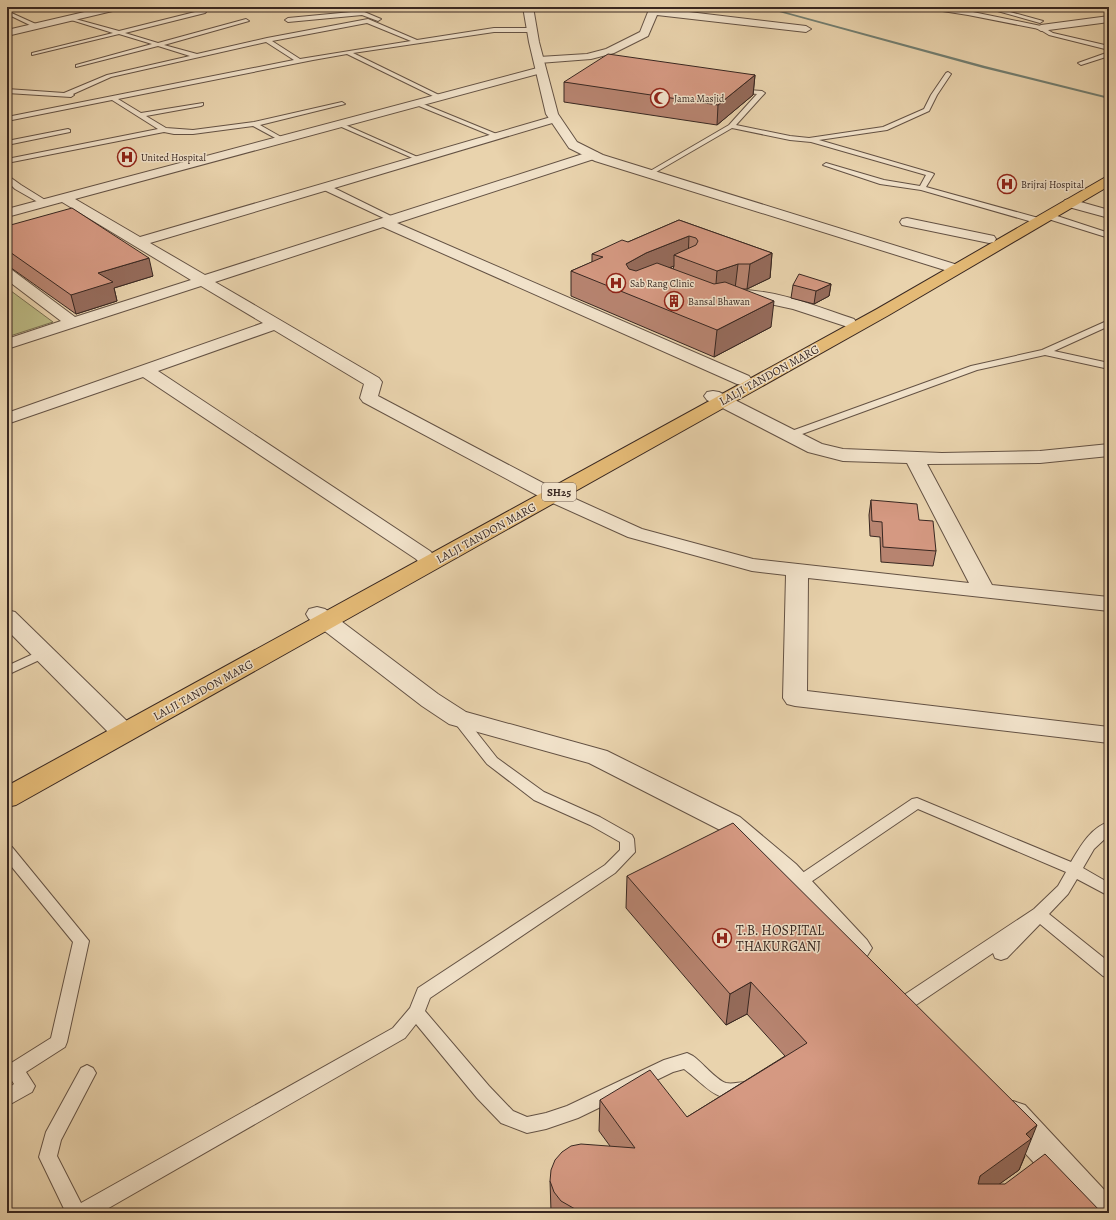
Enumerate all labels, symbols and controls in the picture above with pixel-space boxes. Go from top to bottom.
mosque icon: Jama Masjid [649,87,671,109]
place label: Jama Masjid [674,92,725,105]
hospital icon: United Hospital [116,146,138,168]
place label: United Hospital [141,151,206,165]
hospital icon: Brijraj Hospital [996,173,1018,195]
place label: Brijraj Hospital [1021,178,1084,192]
hospital icon: Sab Rang Clinic [605,272,627,294]
place label: Sab Rang Clinic [630,277,694,290]
building icon: Bansal Bhawan [663,290,685,312]
place label: Bansal Bhawan [688,295,751,308]
street label: LALJI TANDON MARG [716,341,822,409]
road number: SH25 [542,483,576,501]
street label: LALJI TANDON MARG [433,499,539,567]
street label: LALJI TANDON MARG [150,656,256,724]
place label: T.B. HOSPITAL THAKURGANJ [736,921,825,956]
hospital icon: T.B. HOSPITAL THAKURGANJ [711,927,733,949]

